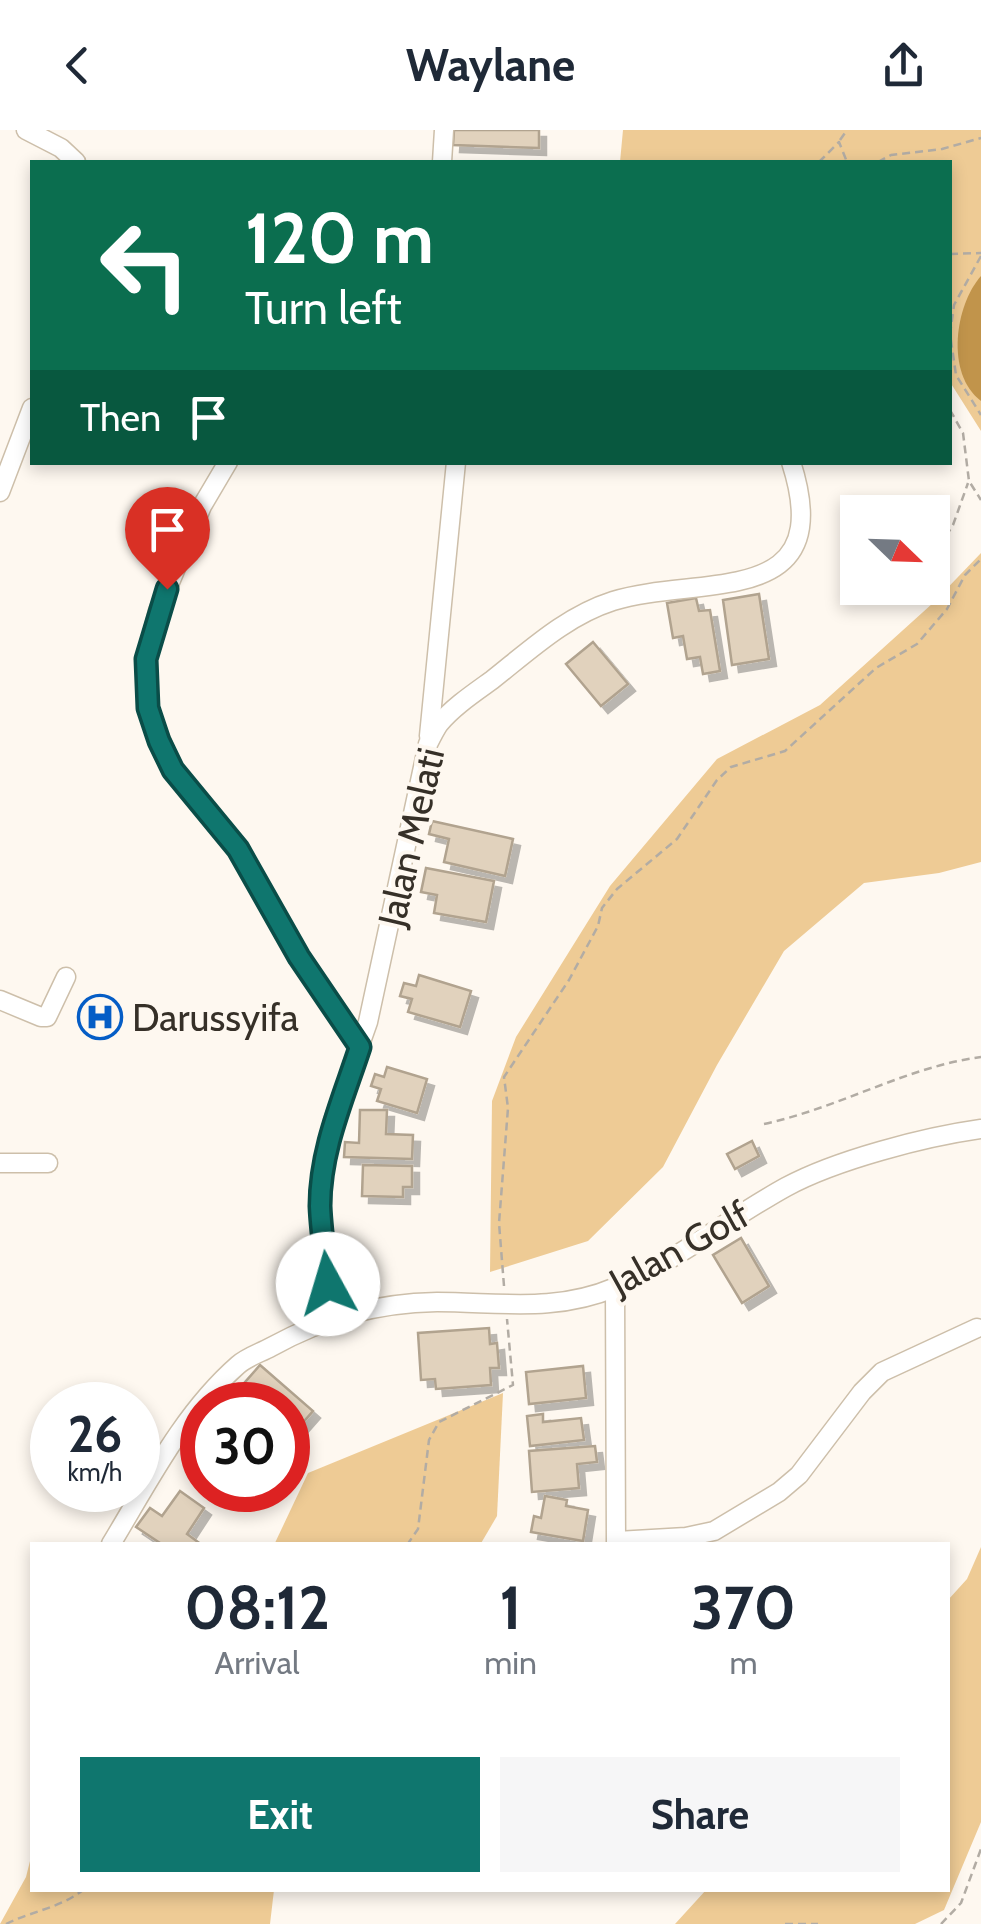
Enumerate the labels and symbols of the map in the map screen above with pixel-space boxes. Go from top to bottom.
pin [125,487,210,590]
north arrow [840,495,950,605]
street label: Jalan Melati [367,743,454,932]
hospital icon: Darussyifa [77,994,123,1040]
place label: Darussyifa [132,994,299,1041]
street label: Jalan Golf [600,1190,757,1306]
position arrow [276,1232,380,1336]
speed limit sign: 30 [180,1382,310,1512]

